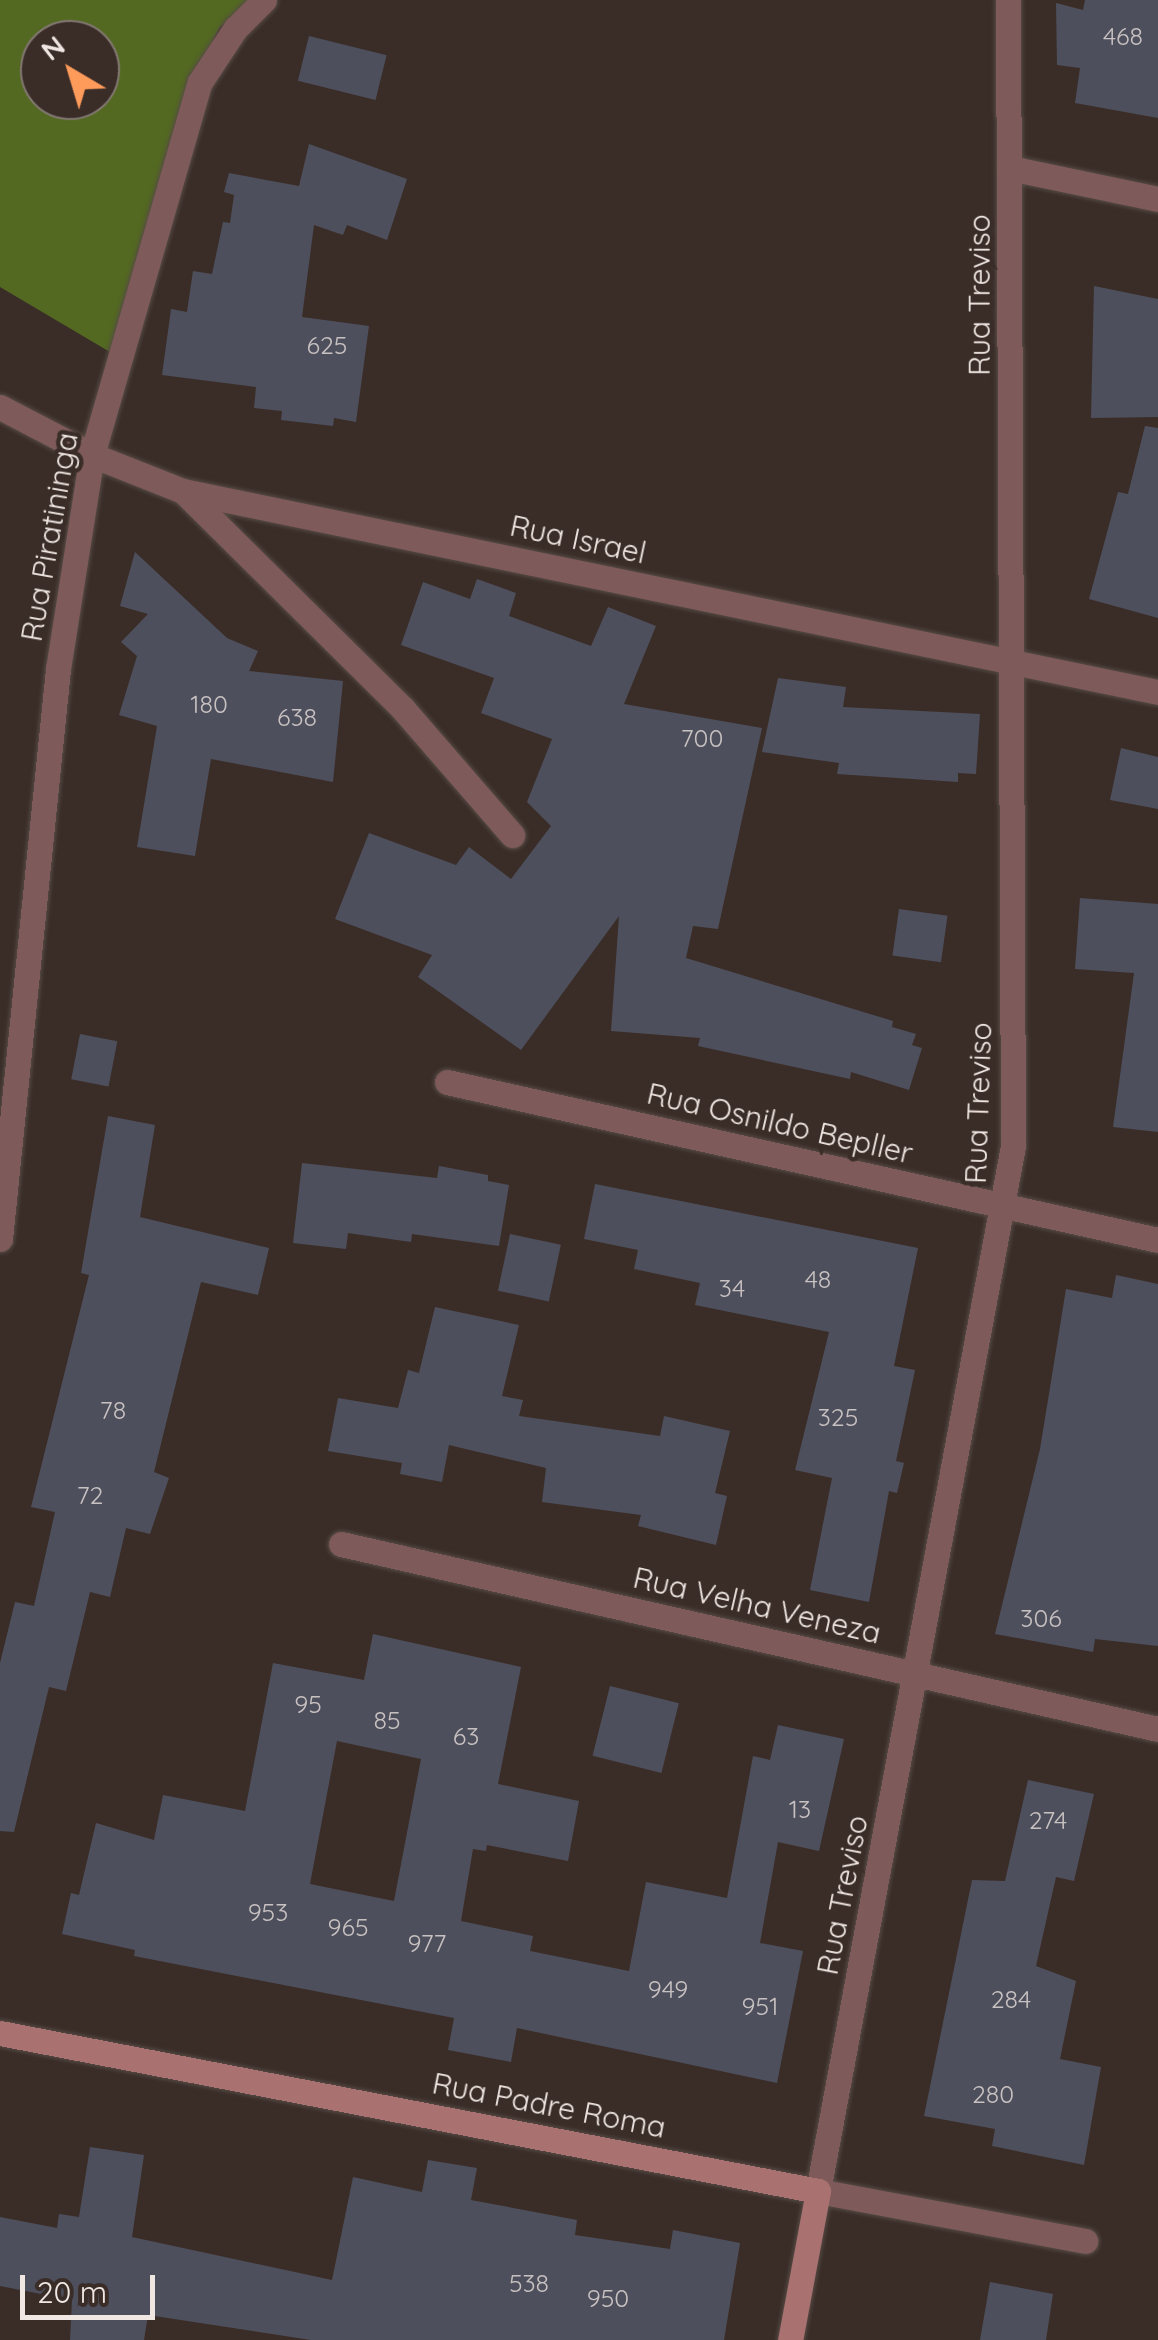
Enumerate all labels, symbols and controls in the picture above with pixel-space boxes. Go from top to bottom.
north arrow [20,20,120,120]
house number: 468 [1103,21,1143,51]
text: N [34,27,71,68]
street label: Rua Treviso [961,214,997,376]
house number: 625 [307,330,347,360]
street label: Rua Piratininga [13,430,85,644]
street label: Rua Israel [507,507,649,571]
house number: 180 [190,689,228,719]
house number: 638 [277,702,317,732]
house number: 700 [681,723,723,753]
street label: Rua Treviso [957,1022,999,1184]
street label: Rua Osnildo Bepller [644,1075,916,1171]
house number: 48 [805,1264,831,1294]
house number: 34 [719,1273,745,1303]
house number: 78 [100,1395,126,1425]
house number: 325 [818,1402,858,1432]
house number: 72 [77,1480,103,1510]
street label: Rua Velha Veneza [630,1559,884,1651]
house number: 306 [1020,1603,1062,1633]
house number: 95 [294,1689,322,1719]
house number: 85 [373,1705,401,1735]
house number: 63 [453,1721,479,1751]
house number: 13 [789,1794,811,1824]
house number: 274 [1029,1805,1067,1835]
street label: Rua Treviso [809,1812,875,1978]
house number: 953 [248,1897,288,1927]
house number: 965 [327,1912,369,1942]
house number: 977 [408,1928,446,1958]
house number: 949 [648,1974,688,2004]
house number: 284 [991,1984,1031,2014]
house number: 951 [742,1991,778,2021]
street label: Rua Padre Roma [429,2065,669,2145]
house number: 280 [972,2079,1014,2109]
scale bar [25,2255,160,2317]
house number: 538 [509,2268,549,2298]
text: 20 m [37,2273,107,2311]
house number: 950 [587,2283,629,2313]

